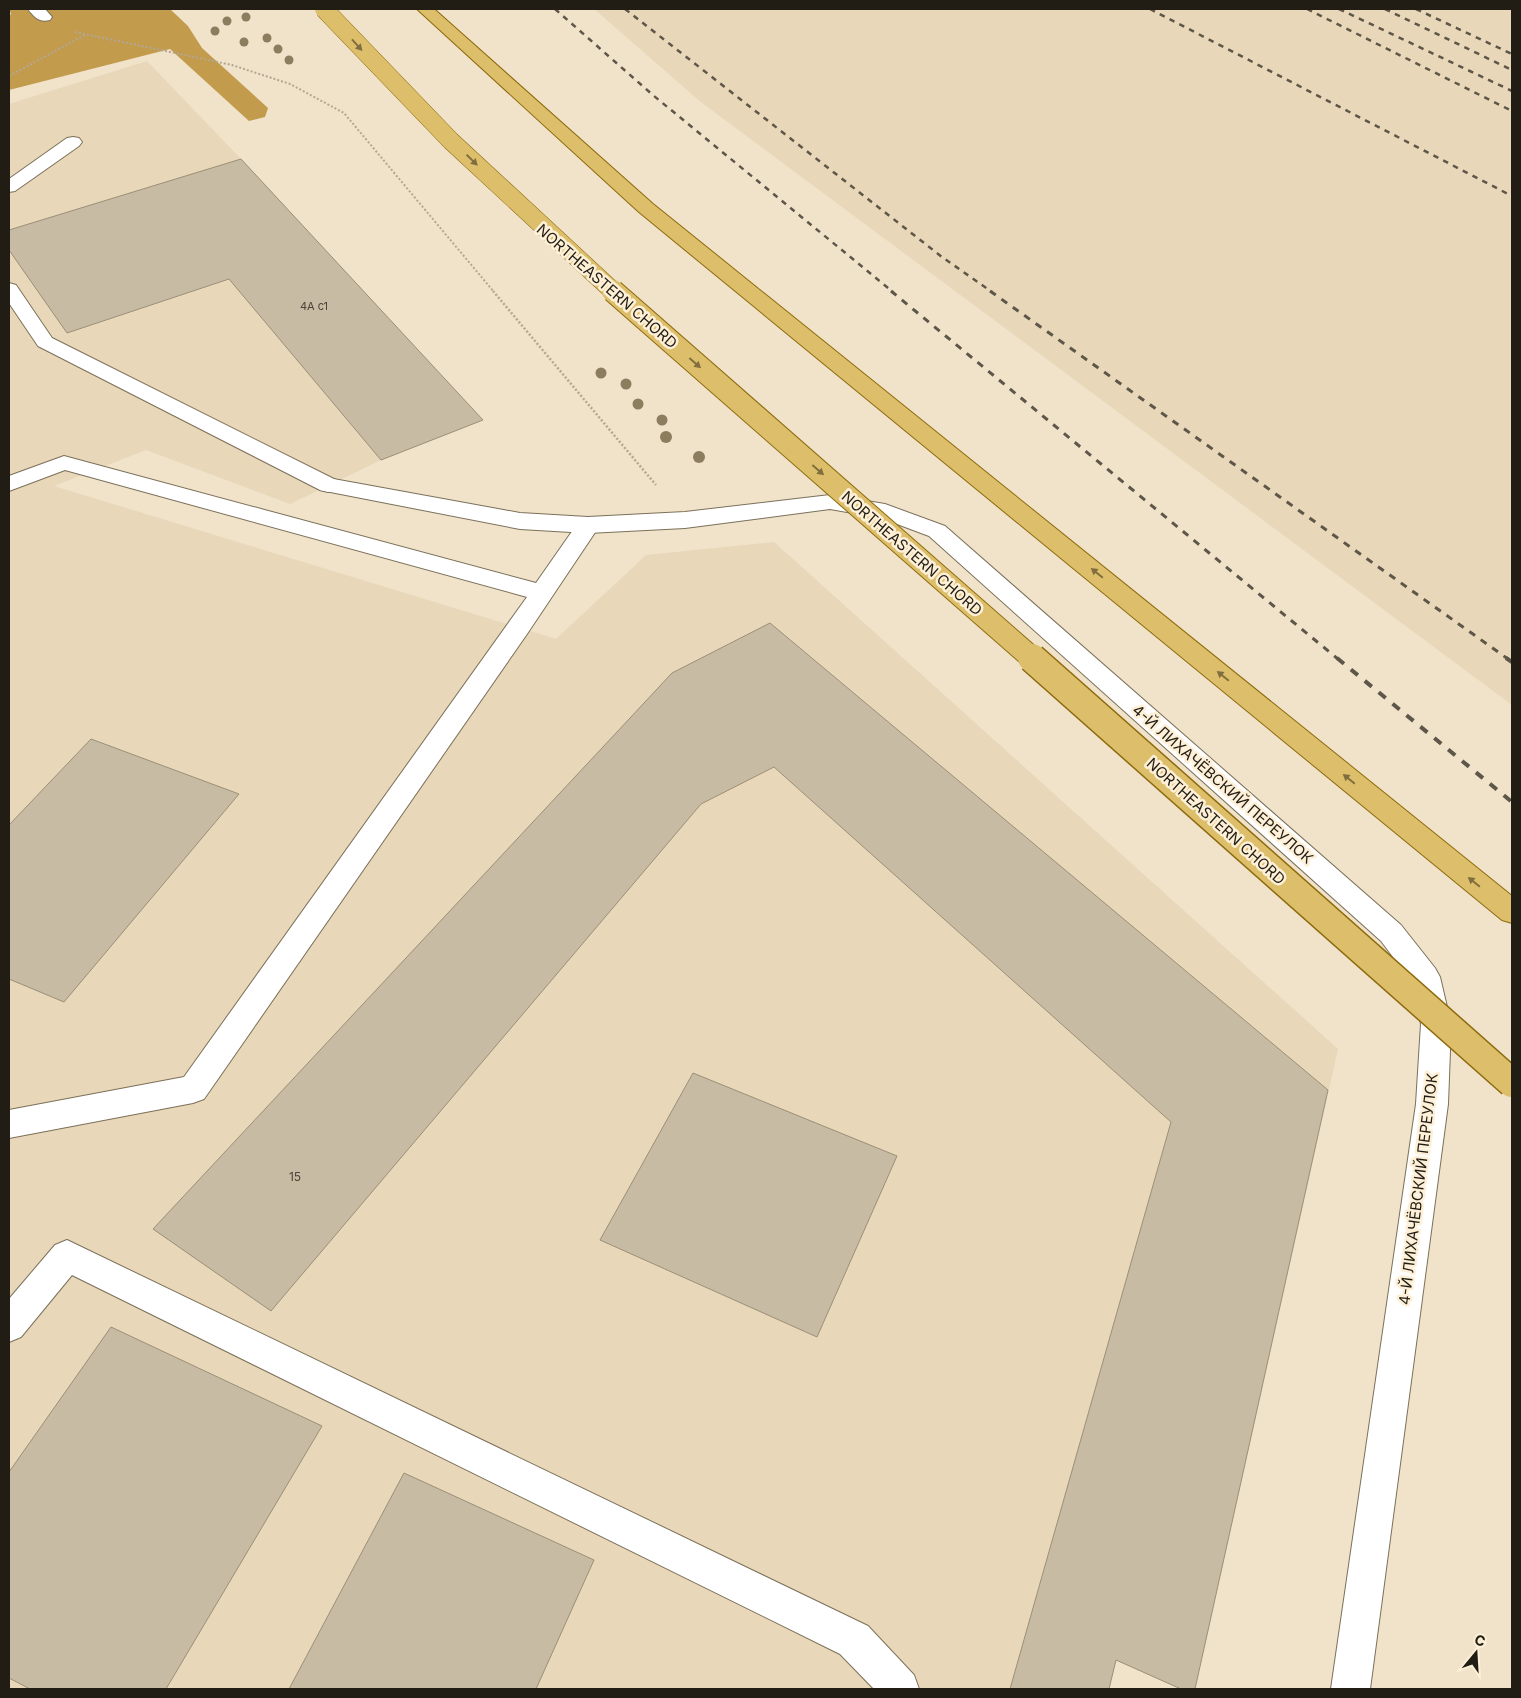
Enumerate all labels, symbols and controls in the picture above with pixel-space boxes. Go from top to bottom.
one-way arrow [351,39,363,51]
one-way arrow [465,154,477,166]
street label: NORTHEASTERN CHORD [533,220,681,352]
house number: 4А с1 [300,299,328,313]
one-way arrow [689,358,702,369]
one-way arrow [811,464,823,476]
street label: NORTHEASTERN CHORD [838,487,986,619]
one-way arrow [1091,568,1104,579]
one-way arrow [1217,671,1230,682]
street label: 4-Й ЛИХАЧЁВСКИЙ ПЕРЕУЛОК [1129,700,1317,868]
street label: NORTHEASTERN CHORD [1143,754,1289,888]
one-way arrow [1342,773,1355,784]
one-way arrow [1468,876,1481,887]
street label: 4-Й ЛИХАЧЁВСКИЙ ПЕРЕУЛОК [1394,1072,1442,1306]
house number: 15 [289,1169,301,1184]
north arrow [1451,1628,1501,1678]
text: С [1473,1630,1488,1650]

